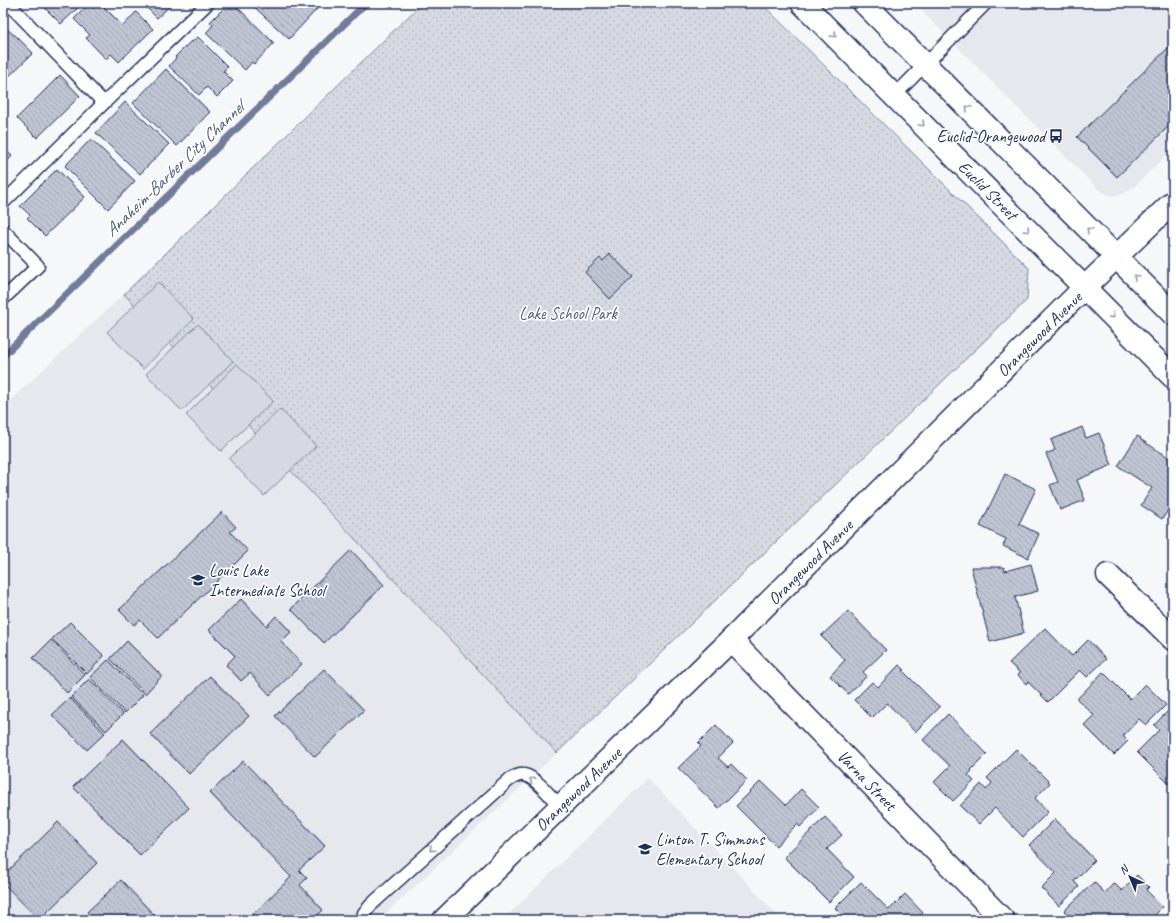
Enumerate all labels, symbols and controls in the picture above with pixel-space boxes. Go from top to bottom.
one-way arrow [829,30,837,38]
water label: Anaheim-Barber City Channel [100,93,252,241]
one-way arrow [965,105,973,113]
one-way arrow [917,119,925,127]
place label: Euclid-Orangewood [937,126,1048,147]
bus stop icon: Euclid-Orangewood [1048,128,1064,144]
street label: Euclid Street [954,156,1023,226]
one-way arrow [1022,225,1030,233]
one-way arrow [1087,227,1094,235]
one-way arrow [1133,274,1141,281]
street label: Orangewood Avenue [992,286,1087,381]
park label: Lake School Park [519,303,619,324]
one-way arrow [1107,311,1115,318]
street label: Orangewood Avenue [763,514,858,609]
place label: Louis Lake Intermediate School [209,560,328,601]
school or university icon: Louis Lake Intermediate School [190,572,206,588]
street label: Orangewood Avenue [531,742,627,836]
street label: Varna Street [833,746,902,817]
one-way arrow [530,778,537,785]
place label: Linton T. Simmons Elementary School [656,829,766,870]
school or university icon: Linton T. Simmons Elementary School [637,841,653,857]
one-way arrow [429,845,437,852]
north arrow [1110,857,1150,897]
text: N [1116,861,1132,877]

